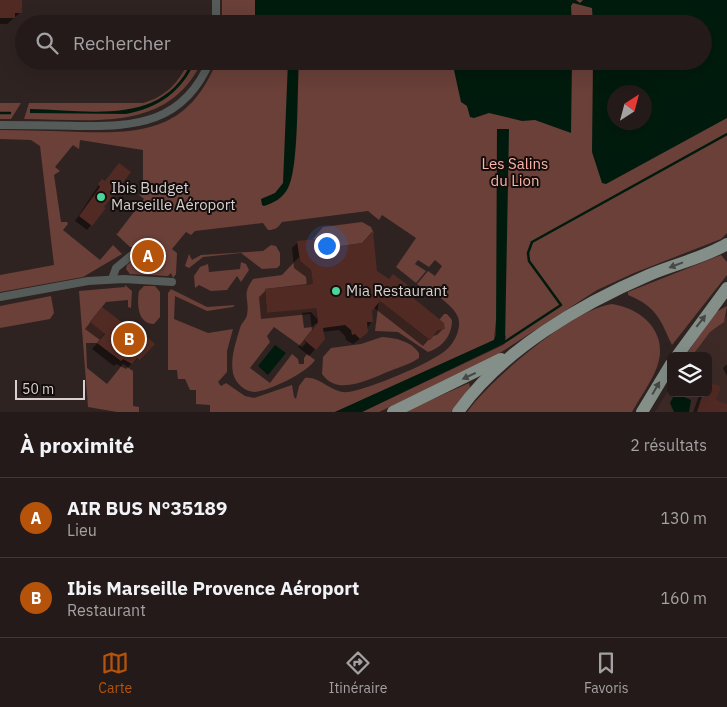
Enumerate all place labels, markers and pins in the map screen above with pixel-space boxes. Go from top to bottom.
place label: Ibis Budget Marseille Aéroport [111,178,235,214]
marker: Ibis Budget Marseille Aéroport [95,191,107,203]
pin: A [132,237,164,275]
place label: Mia Restaurant [346,281,447,300]
marker: Mia Restaurant [330,285,342,297]
pin: B [113,320,145,358]

